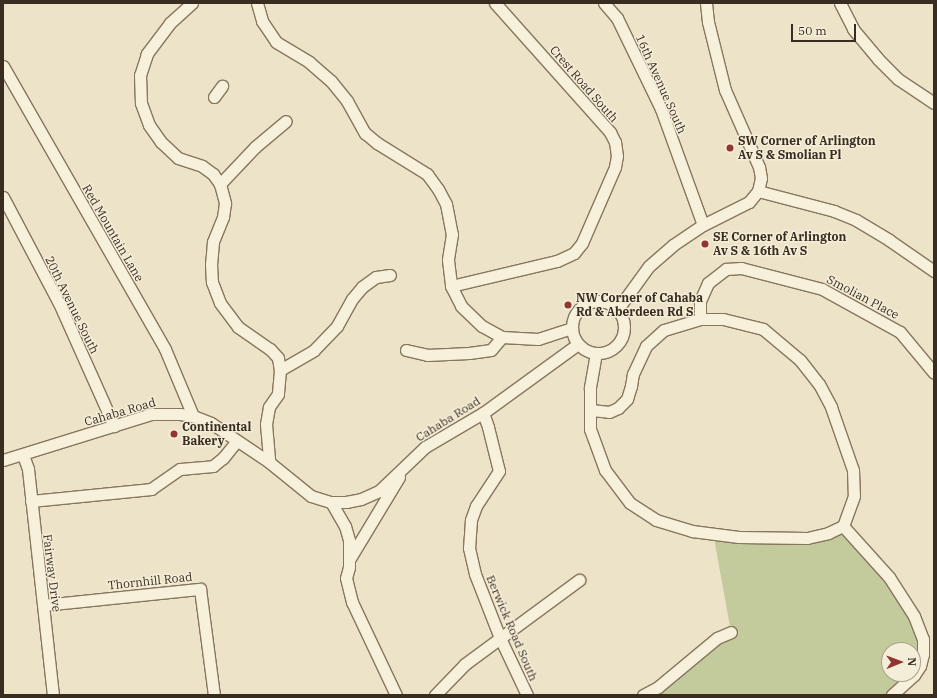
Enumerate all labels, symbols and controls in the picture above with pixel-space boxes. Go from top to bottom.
scale bar [793,16,858,42]
text: 50 m [798,23,827,38]
street label: 16th Avenue South [633,32,689,136]
street label: Crest Road South [547,43,621,125]
place label: SW Corner of Arlington Av S & Smolian Pl [738,134,876,162]
marker: SW Corner of Arlington Av S & Smolian Pl [725,143,735,153]
street label: Red Mountain Lane [79,182,147,284]
place label: SE Corner of Arlington Av S & 16th Av S [713,230,846,258]
marker: SE Corner of Arlington Av S & 16th Av S [700,239,710,249]
street label: 20th Avenue South [42,254,102,356]
street label: Smolian Place [824,272,902,322]
place label: NW Corner of Cahaba Rd & Aberdeen Rd S [576,291,703,319]
marker: NW Corner of Cahaba Rd & Aberdeen Rd S [563,300,573,310]
street label: Cahaba Road [413,393,483,445]
street label: Cahaba Road [83,395,157,429]
place label: Continental Bakery [182,420,251,448]
marker: Continental Bakery [169,429,179,439]
street label: Fairway Drive [40,533,64,613]
street label: Thornhill Road [107,569,193,593]
street label: Berwick Road South [483,573,541,683]
north arrow [881,642,921,682]
text: N [905,657,919,666]

